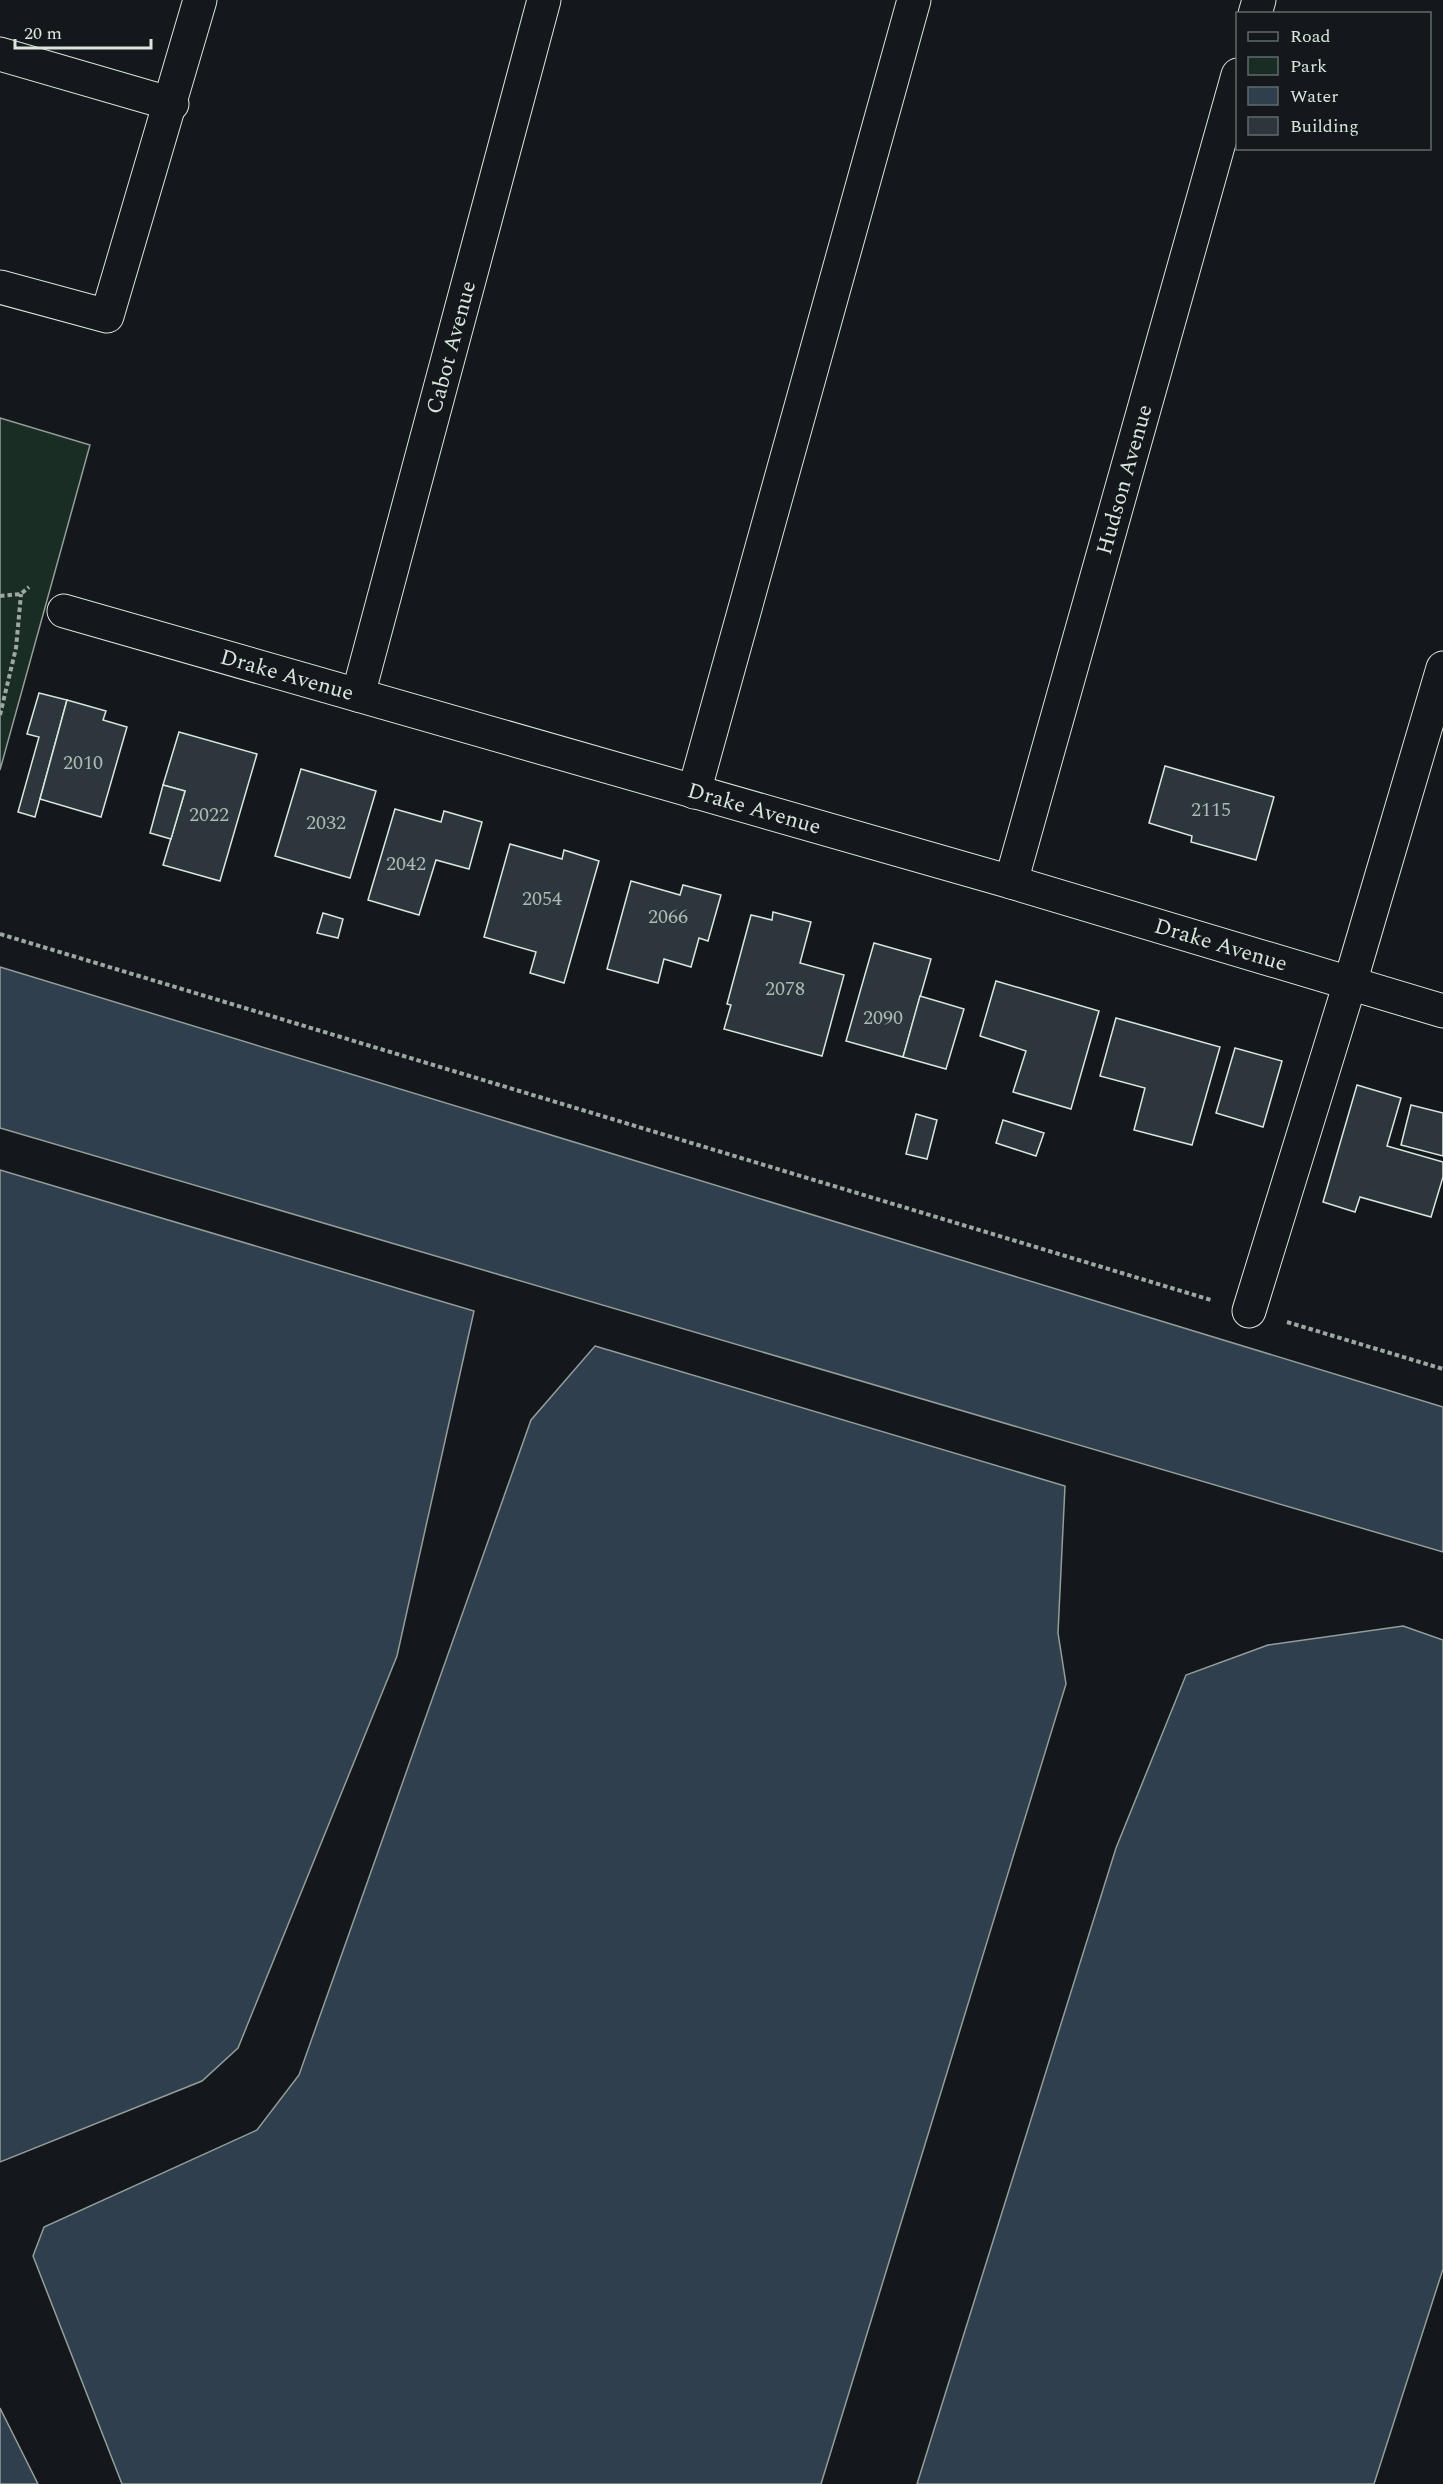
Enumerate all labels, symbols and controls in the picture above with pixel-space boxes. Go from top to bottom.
scale bar [15,12,152,50]
legend [1236,12,1431,150]
text: 20 m [24,20,62,47]
text: Road [1290,23,1331,50]
text: Park [1290,53,1327,80]
text: Water [1290,83,1338,110]
text: Building [1290,113,1359,140]
street label: Cabot Avenue [417,277,485,418]
street label: Hudson Avenue [1087,401,1161,559]
street label: Drake Avenue [216,640,358,710]
house number: 2010 [63,748,103,778]
street label: Drake Avenue [684,774,825,843]
house number: 2115 [1191,795,1231,825]
house number: 2022 [189,800,229,830]
house number: 2032 [306,808,346,838]
house number: 2042 [386,849,426,879]
house number: 2054 [522,884,562,914]
house number: 2066 [648,902,688,932]
street label: Drake Avenue [1150,909,1291,980]
house number: 2078 [765,974,805,1004]
house number: 2090 [863,1003,903,1033]

